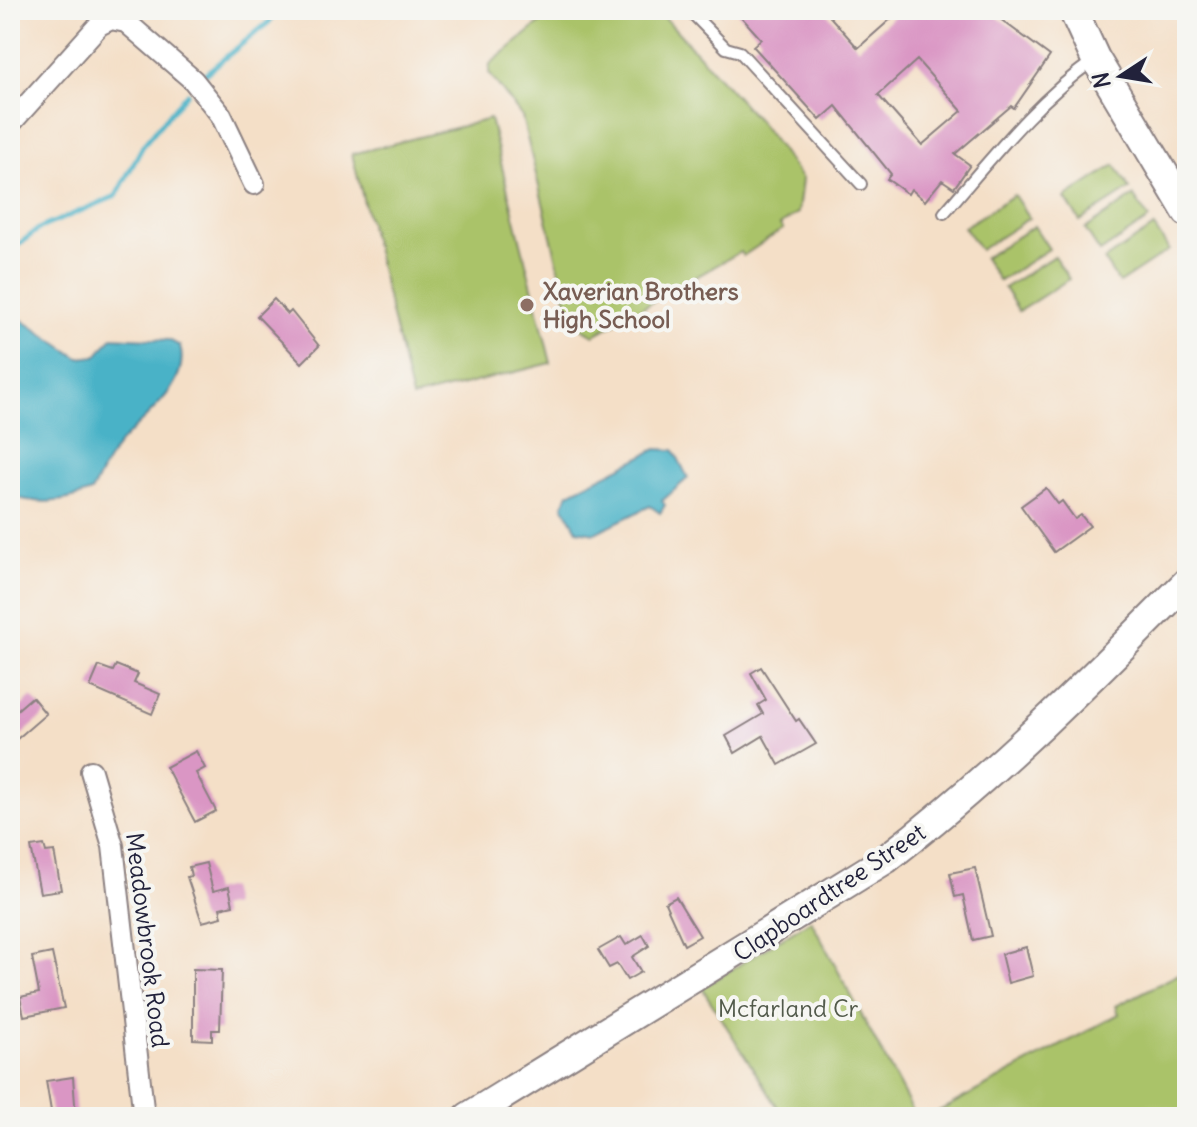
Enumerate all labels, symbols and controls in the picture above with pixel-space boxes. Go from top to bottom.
north arrow [1081,36,1161,116]
text: N [1086,70,1117,91]
place label: Xaverian Brothers High School [543,276,739,334]
marker: Xaverian Brothers High School [518,296,536,314]
street label: Clapboardtree Street [727,817,931,967]
street label: Meadowbrook Road [120,831,176,1049]
park label: Mcfarland Cr [718,993,859,1023]

